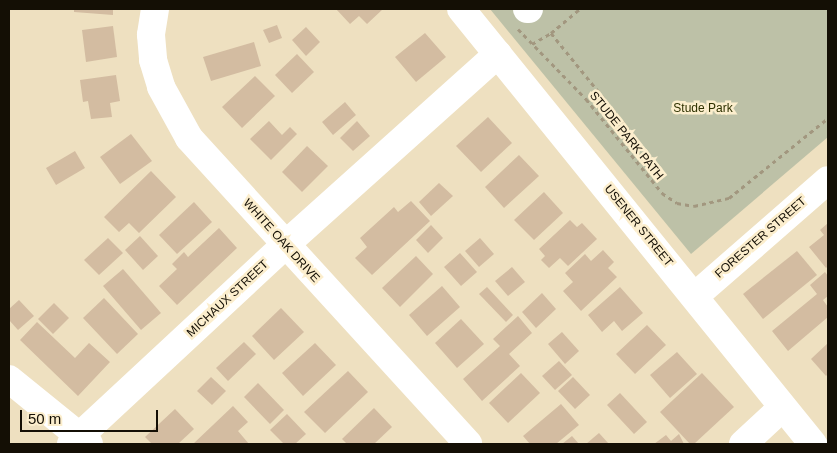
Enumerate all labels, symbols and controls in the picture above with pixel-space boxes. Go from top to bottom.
street label: STUDE PARK PATH [586,89,666,183]
park label: Stude Park [673,102,733,116]
street label: USENER STREET [601,182,675,270]
street label: FORESTER STREET [712,195,810,281]
street label: WHITE OAK DRIVE [240,196,322,286]
street label: MICHAUX STREET [184,258,272,340]
scale bar [22,400,160,432]
text: 50 m [28,410,61,427]

